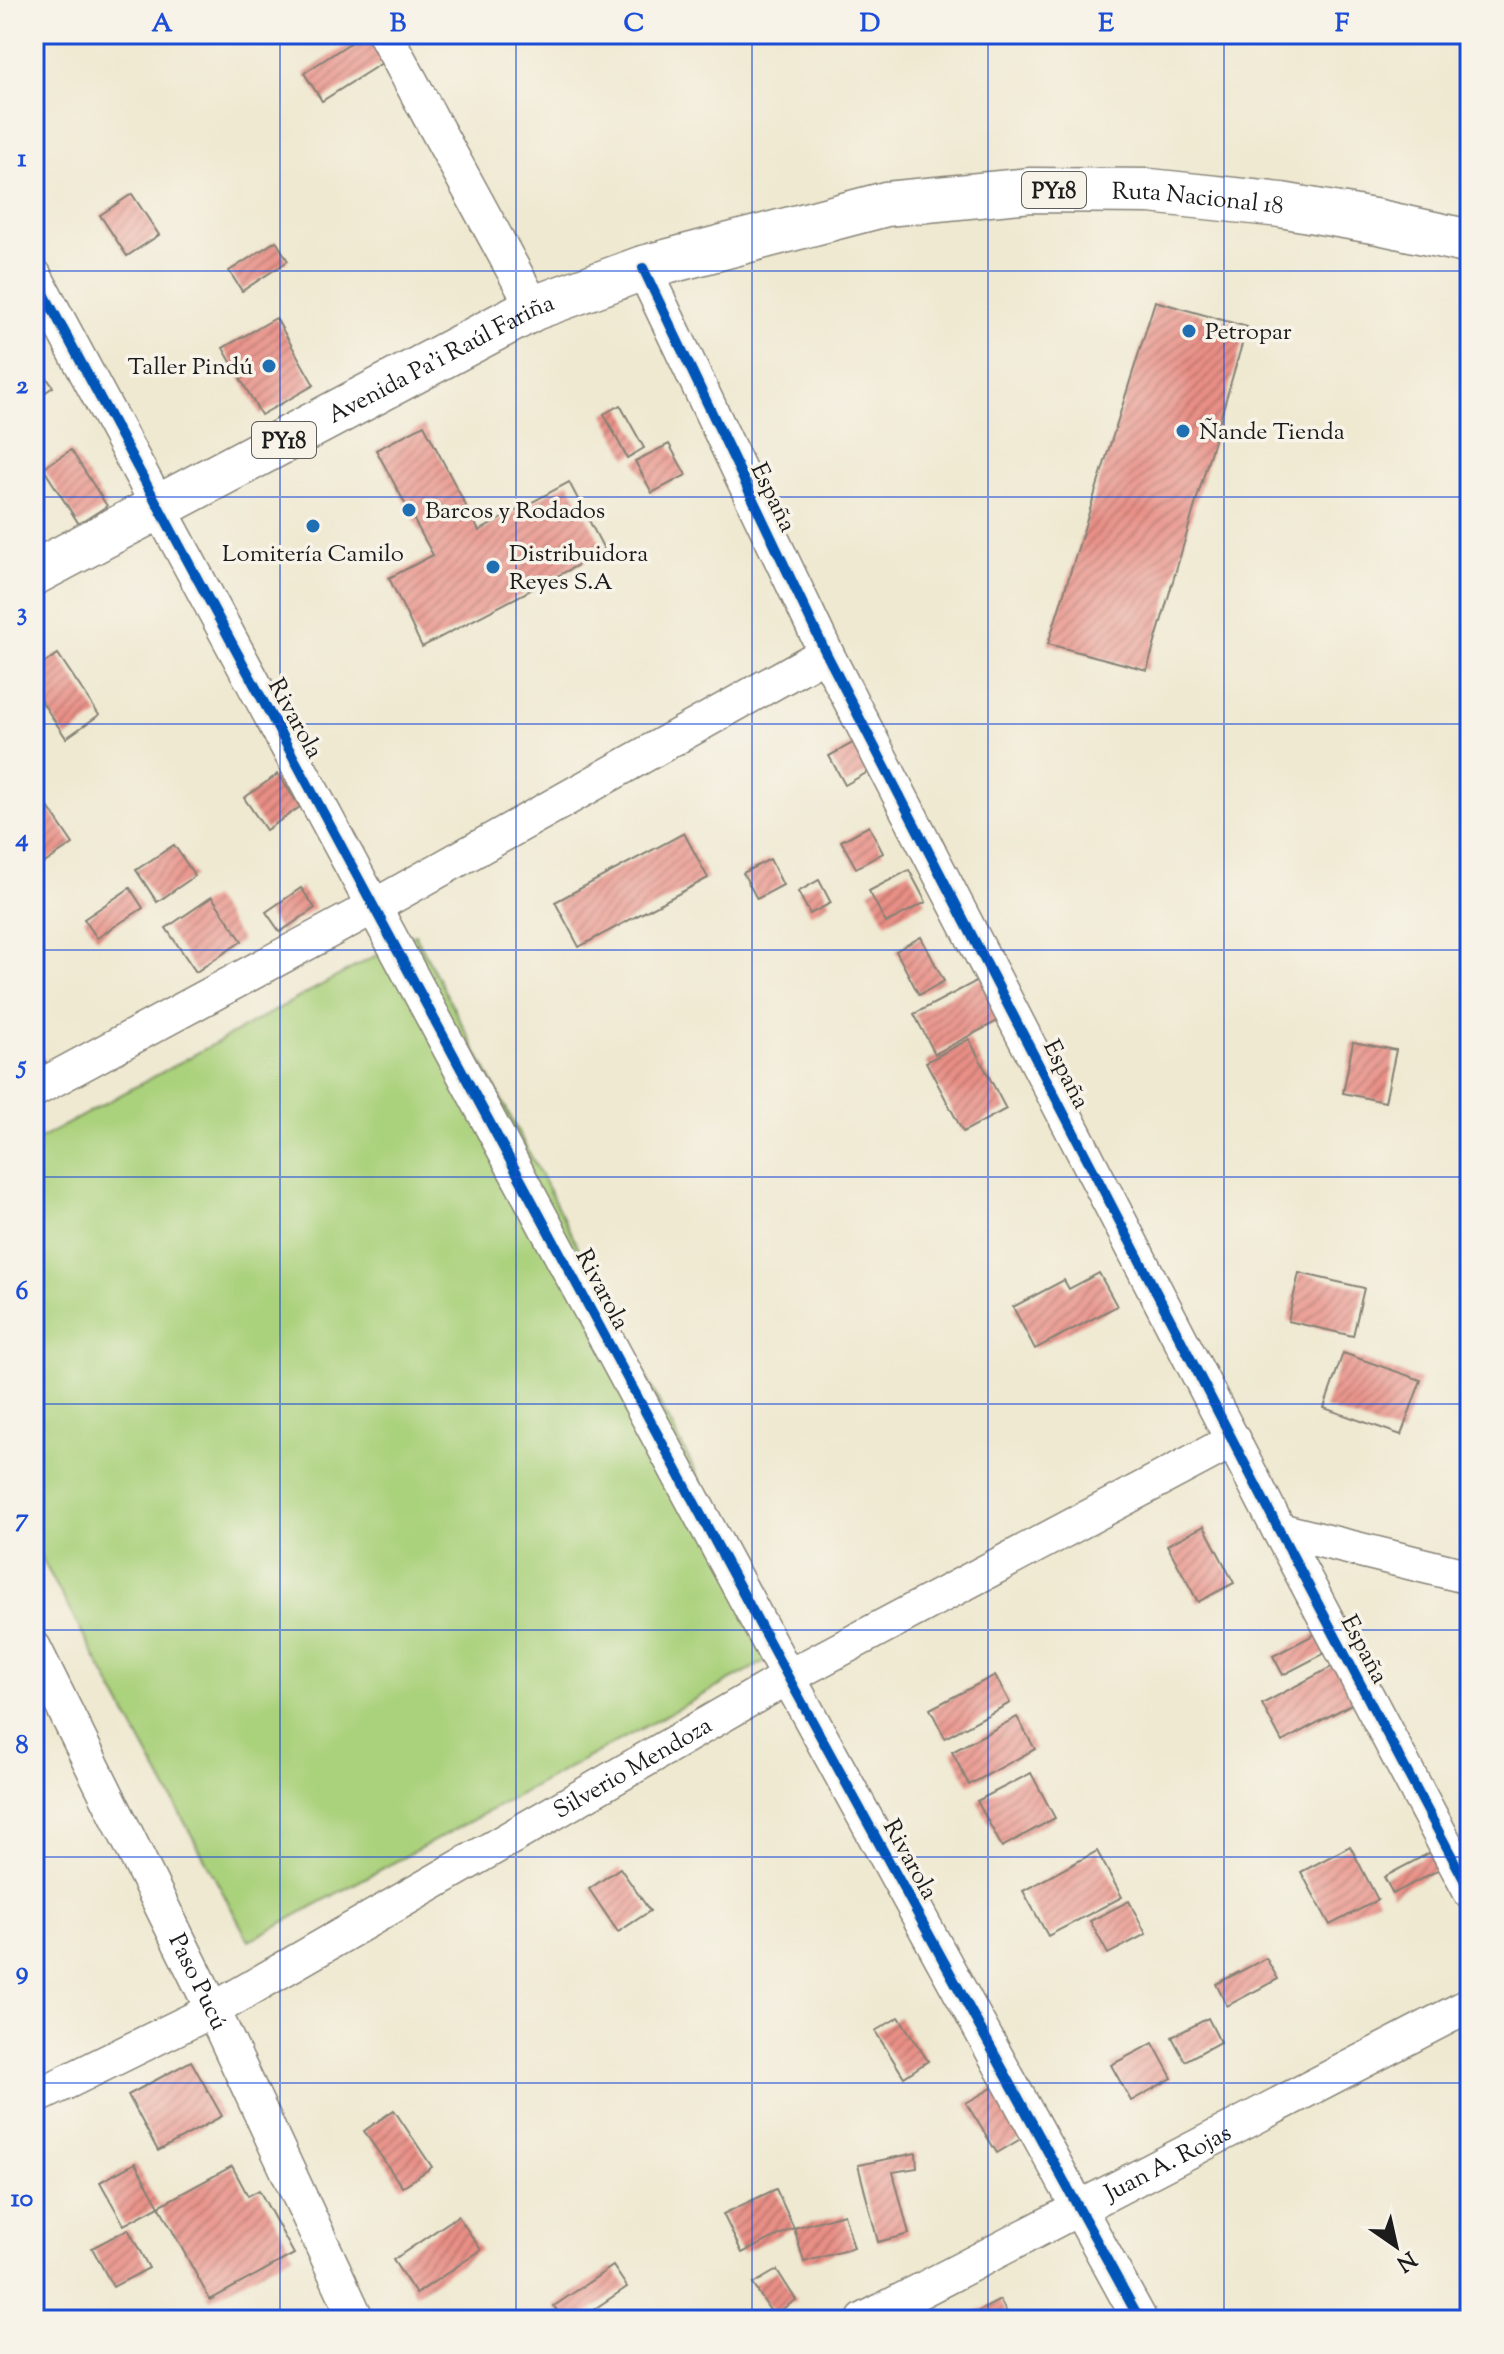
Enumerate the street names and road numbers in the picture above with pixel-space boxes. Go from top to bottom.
road number: PY18 [1022,172,1086,208]
street label: Ruta Nacional 18 [1112,176,1285,224]
street label: Avenida Pa'i Raúl Fariña [322,287,559,433]
road number: PY18 [252,422,316,458]
street label: España [741,457,804,538]
street label: Rivarola [258,673,330,765]
street label: España [1033,1034,1097,1115]
street label: Rivarola [566,1244,637,1336]
street label: España [1331,1609,1396,1690]
street label: Silverio Mendoza [548,1710,719,1828]
street label: Rivarola [873,1814,945,1906]
street label: Paso Pucú [159,1928,235,2036]
street label: Juan A. Rojas [1097,2117,1238,2212]

